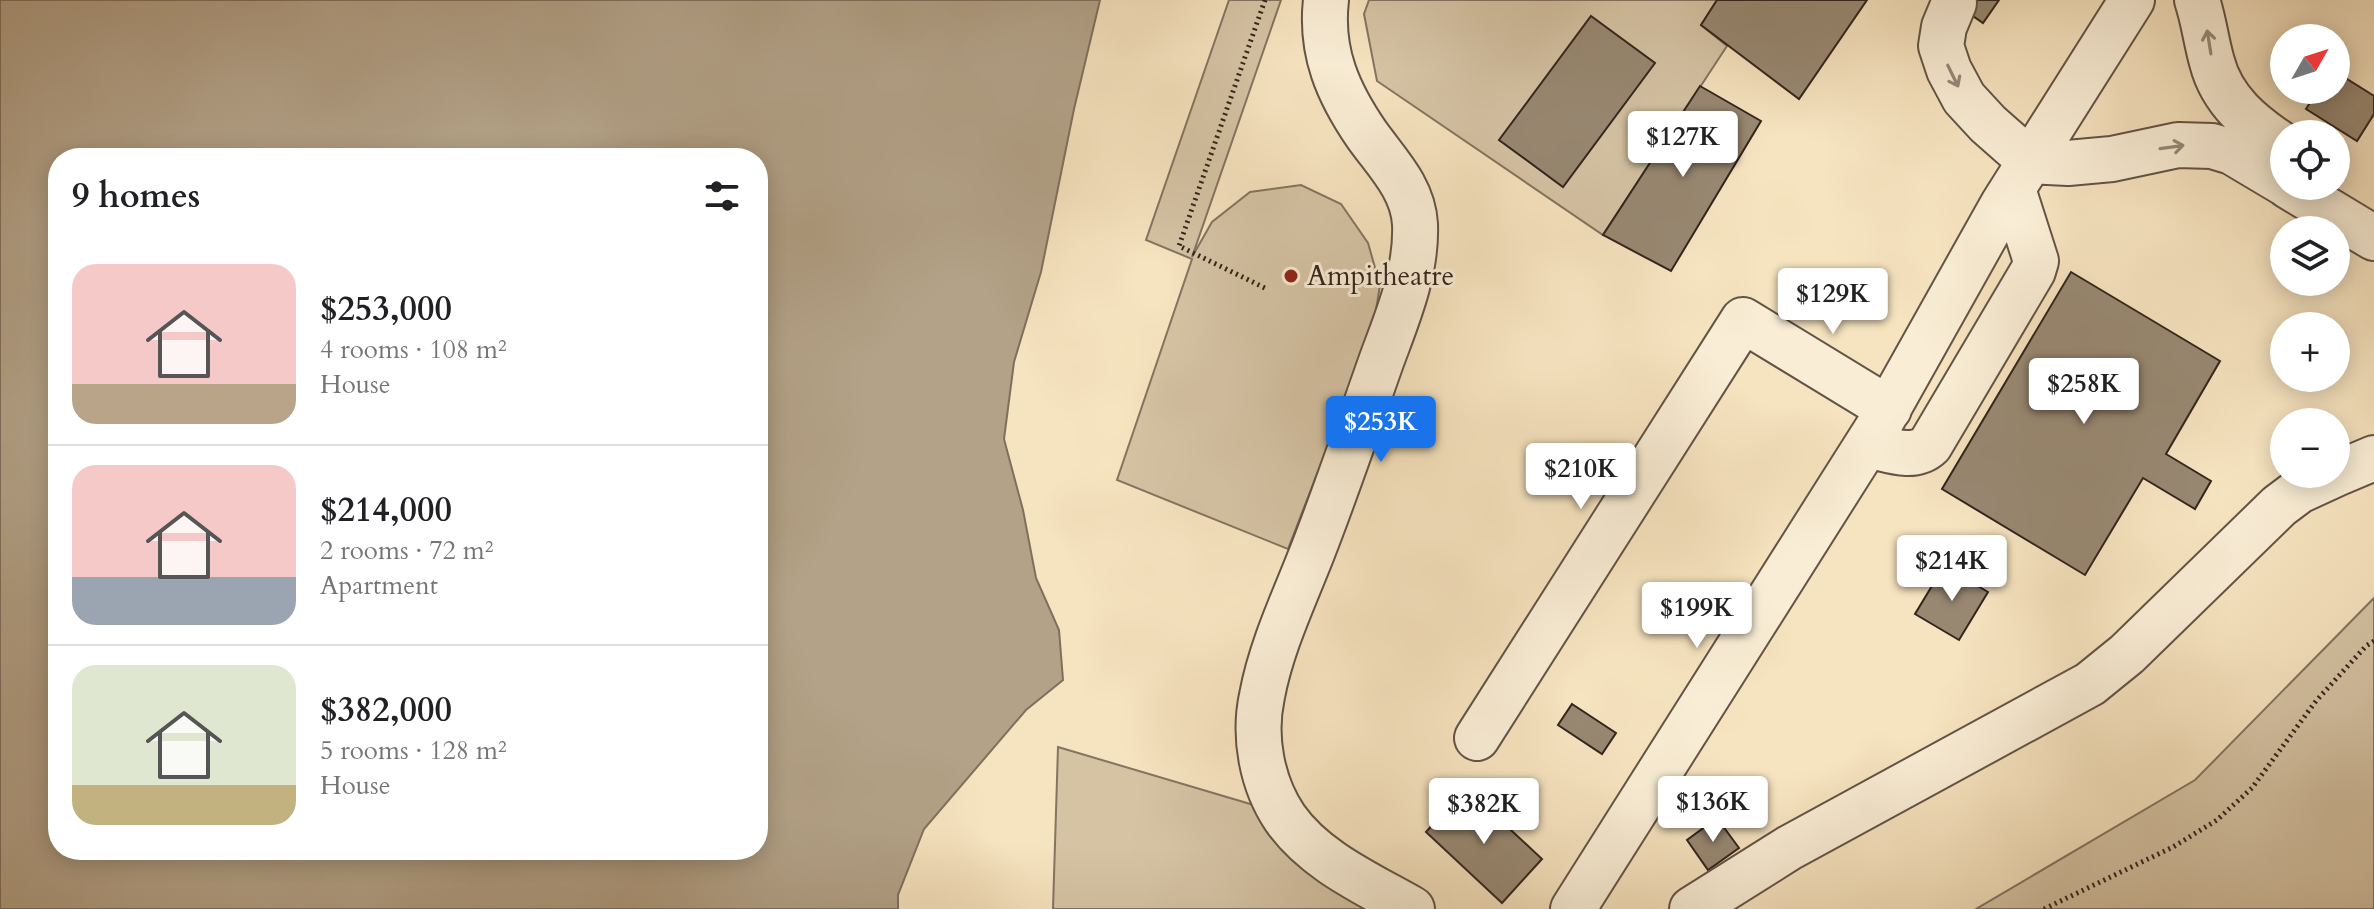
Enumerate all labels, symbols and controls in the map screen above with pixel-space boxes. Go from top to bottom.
north arrow [2270,24,2350,104]
map controls [2270,24,2350,488]
one-way arrow [2200,30,2215,55]
one-way arrow [1946,64,1961,88]
pin: $127K [1627,111,1739,179]
text: $127K [1646,119,1720,154]
button: locate [2270,120,2350,200]
one-way arrow [2159,140,2185,155]
text: 9 homes [72,173,200,219]
icon: filters [700,174,744,218]
button: layers [2270,216,2350,296]
place label: Ampitheatre [1307,257,1454,295]
marker: Ampitheatre [1282,267,1300,285]
pin: $129K [1777,268,1889,336]
text: $129K [1796,276,1870,311]
text: $253,000 [320,286,452,332]
icon: home [136,296,232,392]
button: + [2270,312,2350,392]
text: 4 rooms · 108 m² [320,332,507,367]
pin: $258K [2028,358,2140,426]
text: $258K [2047,366,2121,401]
text: House [320,367,391,402]
pin: $253K [1325,396,1437,464]
text: $253K [1344,404,1418,439]
button: − [2270,408,2350,488]
pin: $210K [1525,443,1637,511]
text: $210K [1544,451,1618,486]
text: $214,000 [320,487,452,533]
icon: home [136,497,232,593]
text: 2 rooms · 72 m² [320,533,493,568]
pin: $214K [1896,535,2008,603]
text: $214K [1915,543,1989,578]
text: Apartment [320,568,438,603]
pin: $199K [1641,582,1753,650]
text: $199K [1660,590,1734,625]
text: $382,000 [320,687,452,733]
icon: home [136,697,232,793]
text: 5 rooms · 128 m² [320,733,507,768]
text: House [320,768,391,803]
pin: $136K [1657,776,1769,844]
pin: $382K [1428,778,1540,846]
text: $136K [1676,784,1750,819]
text: $382K [1447,786,1521,821]

